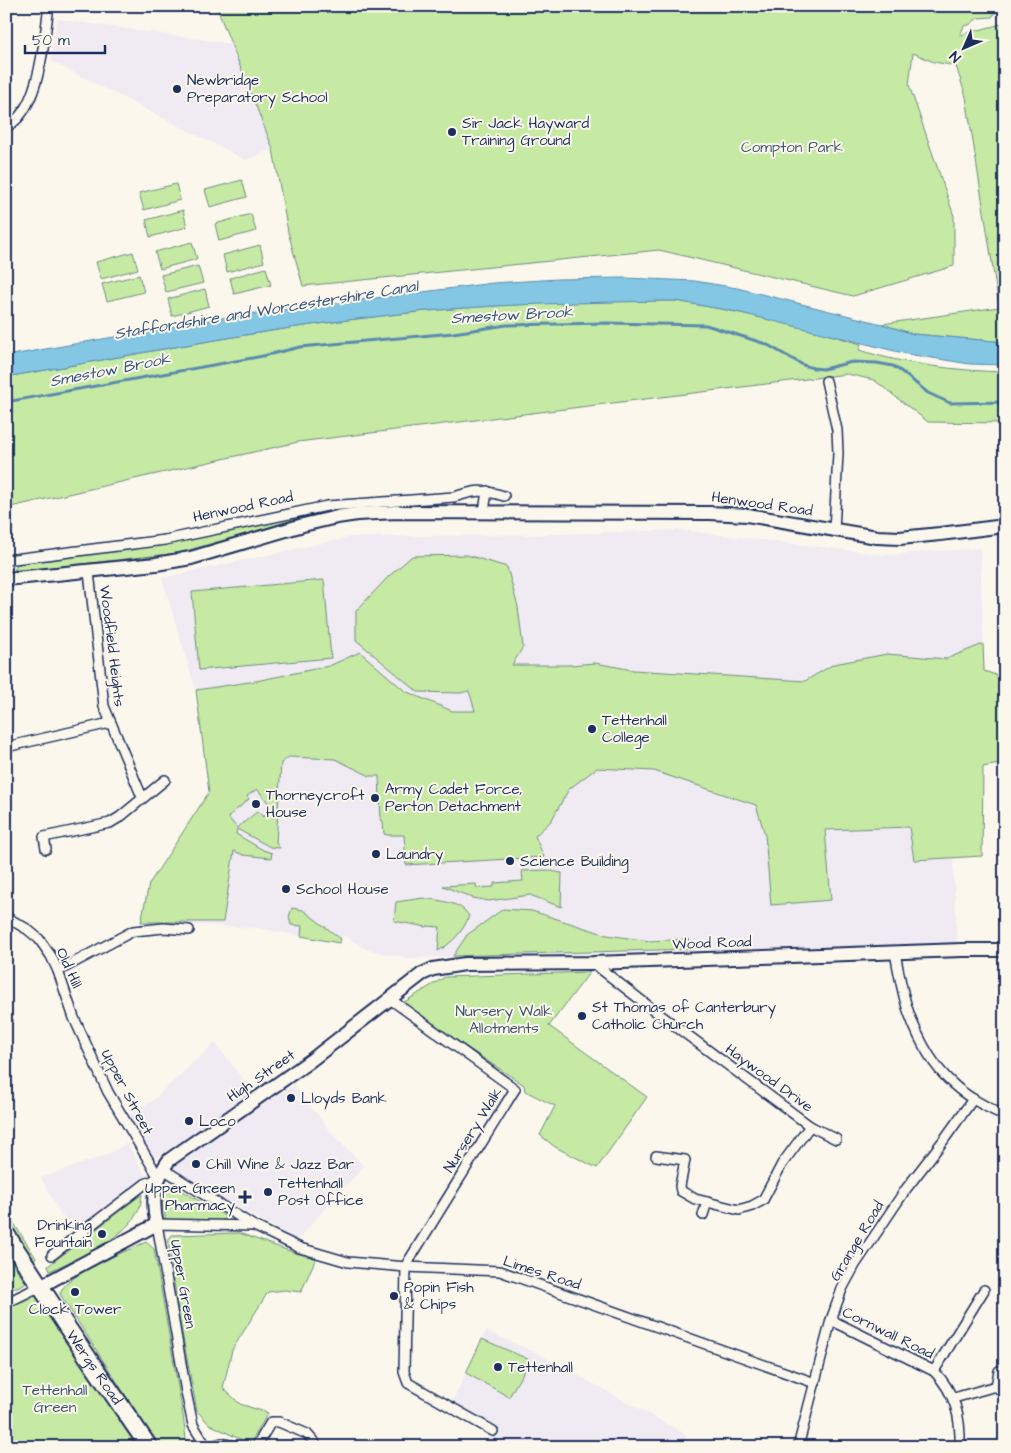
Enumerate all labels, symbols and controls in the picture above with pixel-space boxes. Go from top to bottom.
scale bar [25,22,105,54]
north arrow [938,22,988,72]
text: 50 m [32,30,70,51]
text: N [945,46,966,67]
place label: Newbridge Preparatory School [187,70,328,109]
marker: Newbridge Preparatory School [171,83,183,95]
place label: Sir Jack Hayward Training Ground [462,113,589,152]
marker: Sir Jack Hayward Training Ground [446,126,458,138]
park label: Compton Park [741,137,843,158]
water label: Staffordshire and Worcestershire Canal [113,275,422,345]
water label: Smestow Brook [450,301,575,329]
water label: Smestow Brook [48,347,173,392]
street label: Henwood Road [191,486,295,528]
street label: Henwood Road [710,487,814,522]
street label: Woodfield Heights [93,584,130,709]
place label: Tettenhall College [602,710,667,749]
marker: Tettenhall College [586,723,598,735]
place label: Army Cadet Force, Perton Detachment [385,779,522,817]
place label: Thorneycroft House [266,785,365,823]
marker: Army Cadet Force, Perton Detachment [369,792,381,804]
marker: Thorneycroft House [250,798,262,810]
place label: Laundry [386,844,443,866]
marker: Laundry [370,848,382,860]
place label: Science Building [520,851,629,873]
marker: Science Building [504,855,516,867]
place label: School House [296,879,389,900]
marker: School House [280,883,292,895]
street label: Wood Road [672,931,752,955]
street label: Old Hill [51,944,87,992]
place label: St Thomas of Canterbury Catholic Church [592,997,776,1035]
park label: Nursery Walk Allotments [456,1001,552,1039]
marker: St Thomas of Canterbury Catholic Church [576,1010,588,1022]
street label: Haywood Drive [720,1039,817,1118]
street label: High Street [223,1045,300,1108]
street label: Upper Street [96,1046,158,1138]
street label: Nursery Walk [438,1083,508,1177]
place label: Lloyds Bank [301,1088,387,1110]
marker: Lloyds Bank [285,1092,297,1104]
place label: Loco [199,1111,236,1132]
marker: Loco [183,1115,195,1127]
place label: Chill Wine & Jazz Bar [206,1154,354,1175]
marker: Chill Wine & Jazz Bar [190,1158,202,1170]
place label: Tettenhall Post Office [278,1173,363,1211]
place label: Upper Green Pharmacy [145,1178,235,1217]
marker: Tettenhall Post Office [262,1186,274,1198]
marker: Upper Green Pharmacy [239,1191,251,1203]
street label: Grange Road [825,1197,890,1286]
place label: Drinking Fountain [35,1215,92,1253]
marker: Drinking Fountain [96,1228,108,1240]
street label: Upper Green [165,1238,201,1331]
street label: Limes Road [501,1251,584,1296]
place label: Popin Fish & Chips [404,1277,474,1315]
marker: Clock Tower [69,1286,81,1298]
marker: Popin Fish & Chips [388,1290,400,1302]
place label: Clock Tower [29,1299,121,1320]
street label: Cornwall Road [839,1302,938,1364]
street label: Wergs Road [62,1326,128,1409]
place label: Tettenhall [508,1357,573,1378]
marker: Tettenhall [492,1361,504,1373]
park label: Tettenhall Green [23,1380,87,1418]

